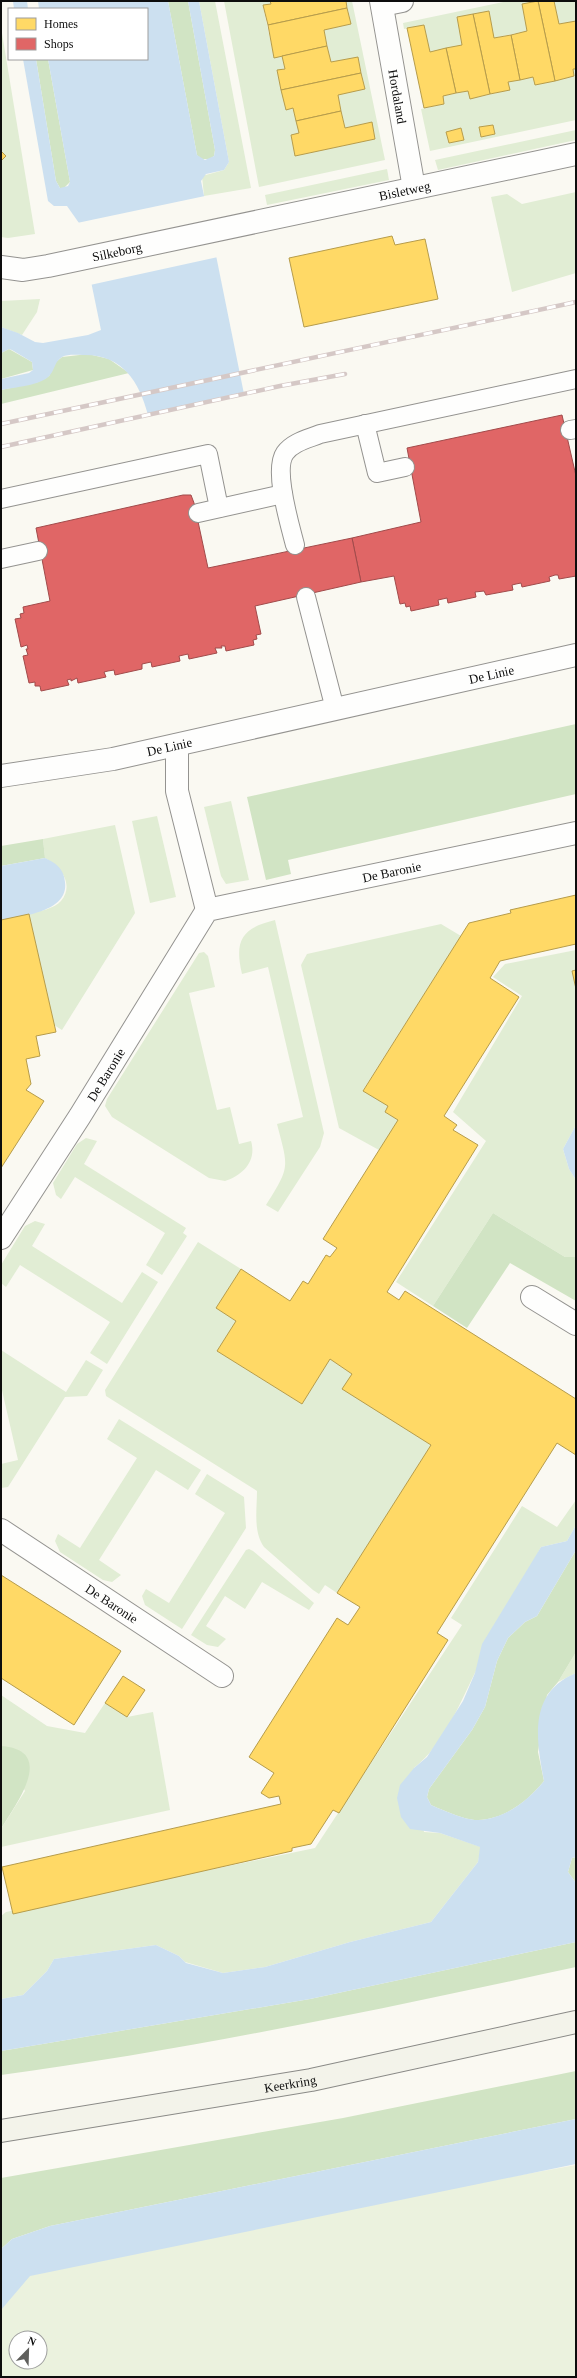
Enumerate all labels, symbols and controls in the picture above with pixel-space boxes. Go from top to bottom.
legend [8,8,148,60]
text: Homes [44,17,78,31]
text: Shops [44,37,74,51]
street label: Hordaland [385,68,410,125]
street label: Bisletweg [378,178,432,204]
street label: Silkeborg [91,239,144,264]
street label: De Linie [467,662,516,687]
street label: De Linie [145,734,194,759]
street label: De Baronie [361,858,423,885]
street label: De Baronie [84,1045,128,1104]
street label: De Baronie [83,1581,141,1627]
street label: Keerkring [263,2072,318,2096]
north arrow [8,2330,48,2370]
text: N [26,2334,38,2348]

